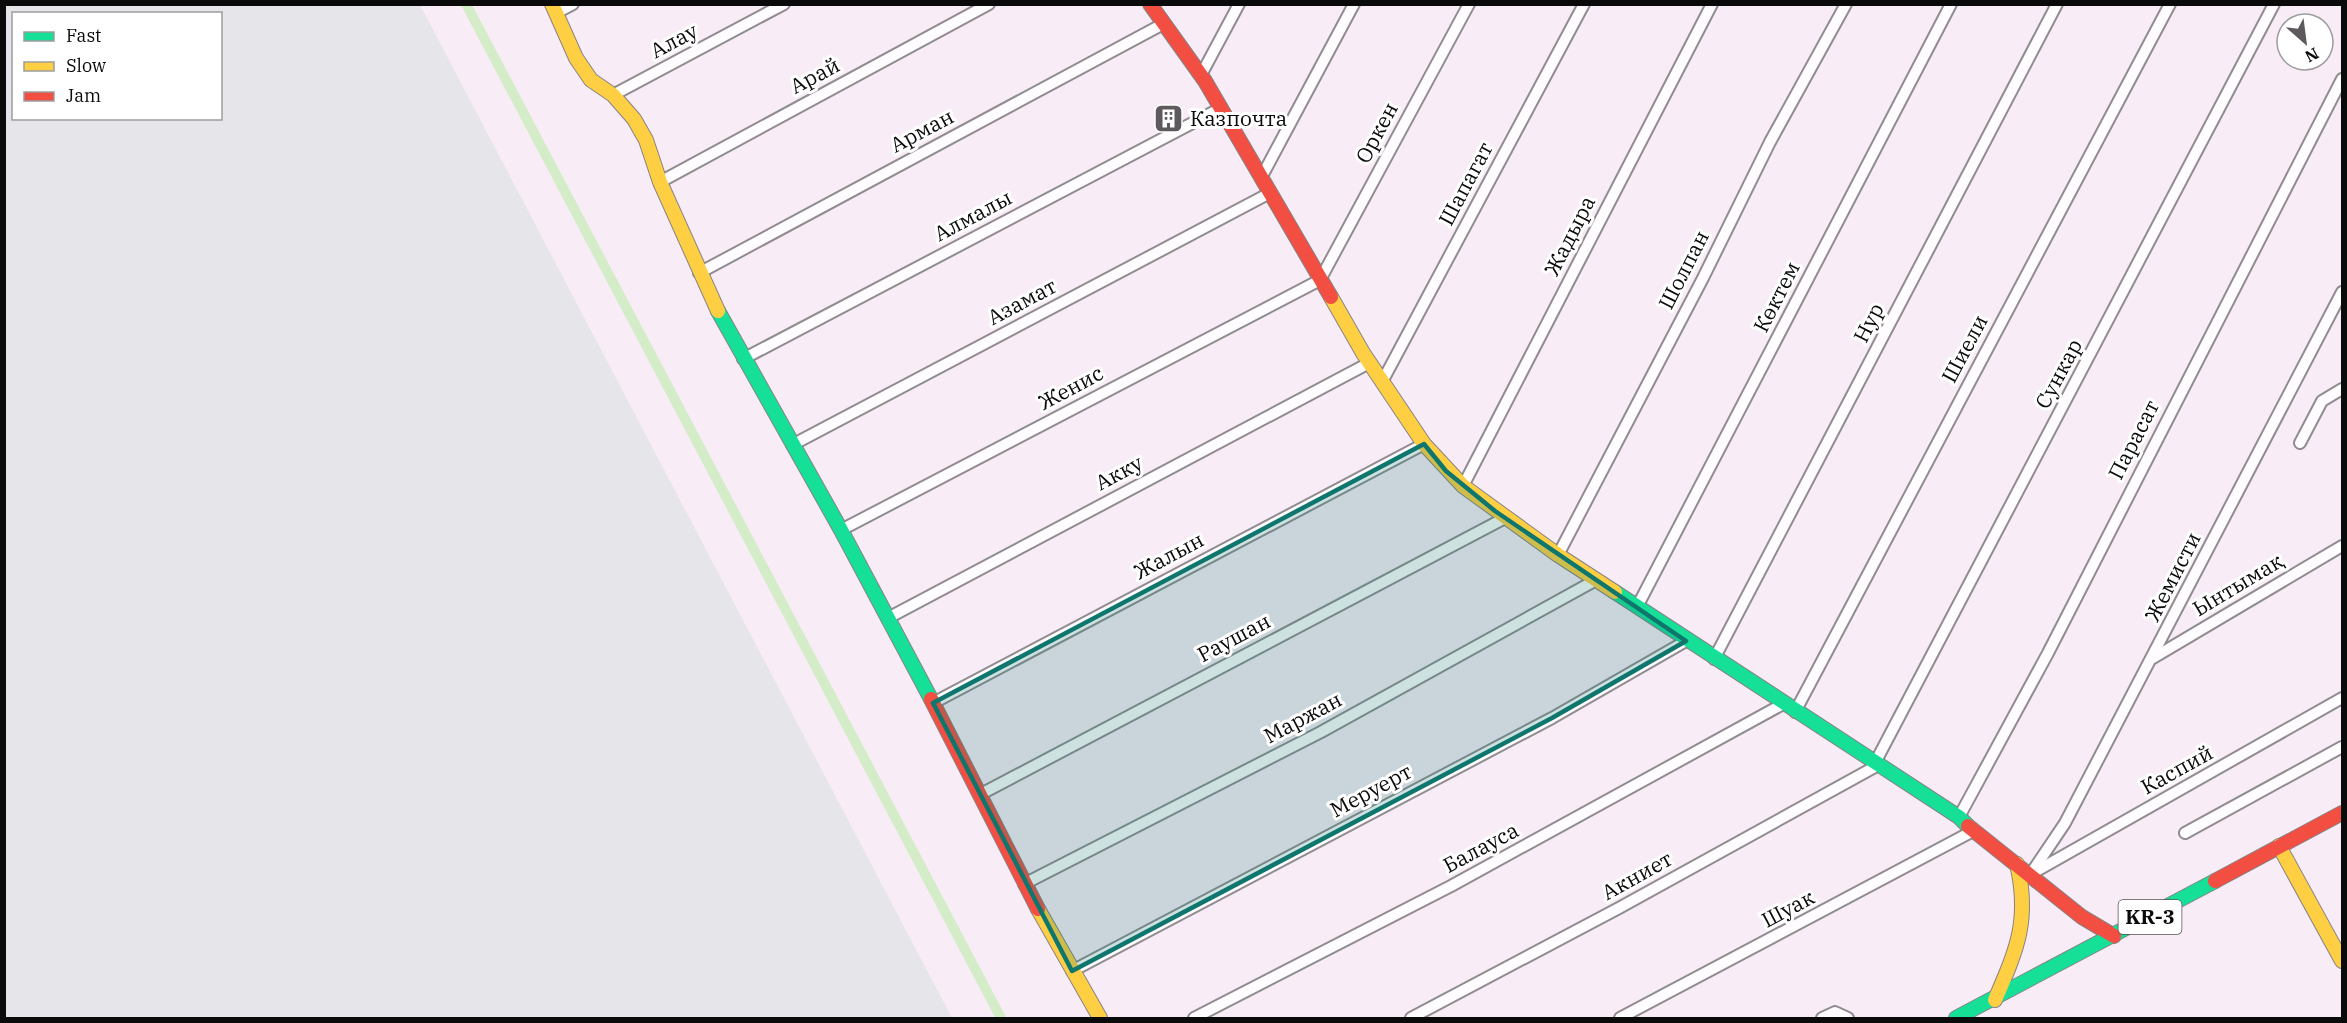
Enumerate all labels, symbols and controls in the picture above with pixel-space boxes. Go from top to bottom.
legend [12,12,222,120]
north arrow [2275,12,2335,72]
street label: Алау [645,16,703,64]
text: Fast [66,24,101,47]
text: N [2302,43,2322,67]
street label: Арай [785,50,844,100]
text: Slow [66,54,106,77]
text: Jam [66,84,101,107]
street label: Оркен [1348,97,1404,168]
street label: Арман [885,102,958,158]
building icon: Казпочта [1153,103,1185,135]
place label: Казпочта [1190,104,1287,132]
street label: Шапагат [1432,137,1499,230]
street label: Алмалы [929,183,1016,247]
street label: Жадыра [1537,191,1601,280]
street label: Шолпан [1651,225,1715,314]
street label: Көктем [1746,256,1806,337]
street label: Азамат [982,271,1061,331]
street label: Нур [1846,298,1890,347]
street label: Шиели [1935,310,1994,387]
street label: Сункар [2028,334,2088,413]
street label: Женис [1033,358,1108,416]
street label: Парасат [2101,395,2165,484]
street label: Акку [1090,448,1148,496]
street label: Жалын [1129,525,1208,585]
street label: Жемисти [2138,527,2207,626]
street label: Ынтымақ [2187,546,2288,622]
street label: Раушан [1192,606,1275,668]
street label: Маржан [1259,685,1346,749]
street label: Каспий [2136,738,2217,800]
street label: Меруерт [1325,757,1416,823]
street label: Балауса [1438,816,1523,879]
street label: Акниет [1596,844,1677,906]
street label: Шуак [1756,883,1819,934]
road number: KR-3 [2118,900,2182,934]

